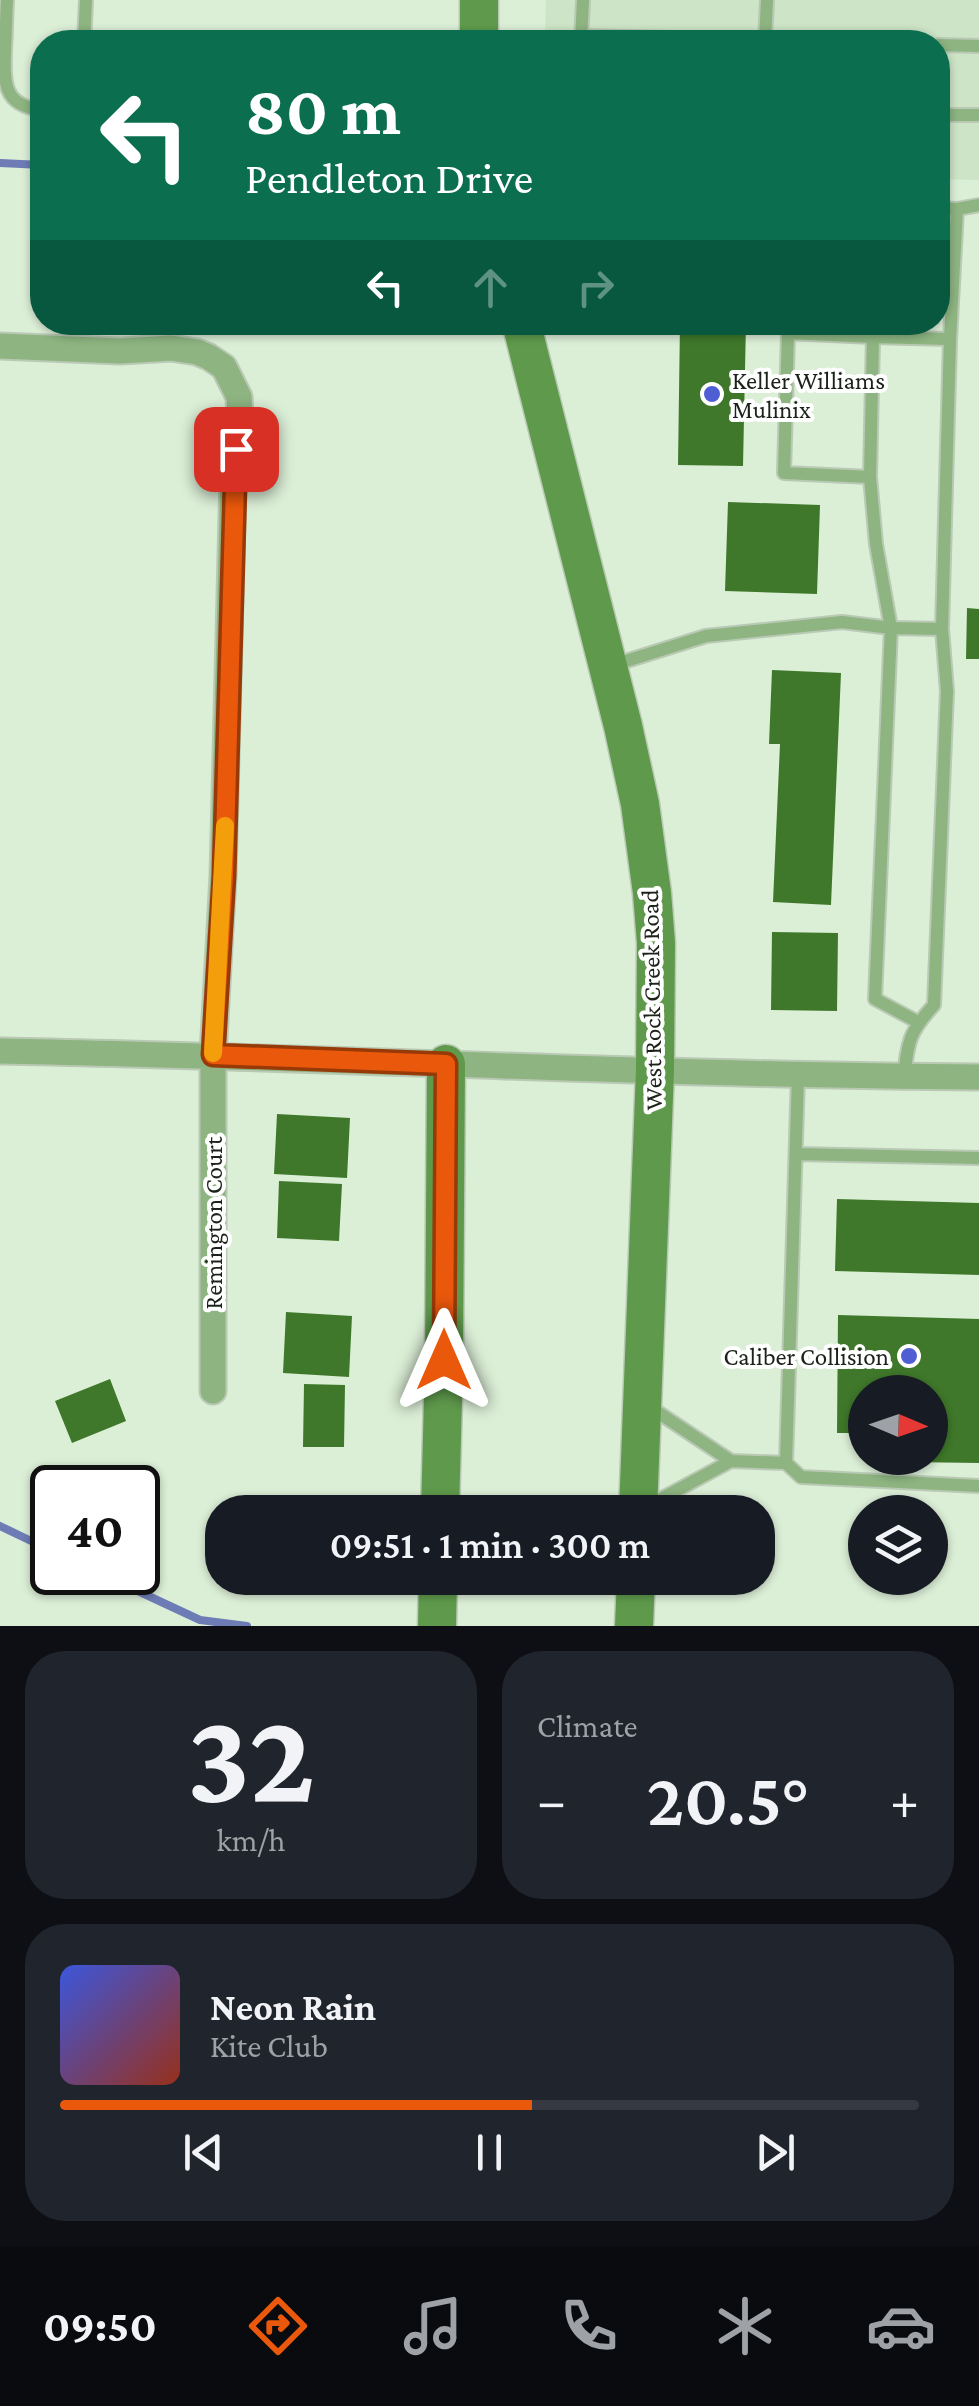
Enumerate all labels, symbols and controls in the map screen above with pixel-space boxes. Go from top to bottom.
icon: left [80,70,210,200]
text: 80 m [245,71,401,149]
text: Pendleton Drive [245,153,533,203]
icon: left [358,260,413,315]
icon: ahead [463,260,518,315]
icon: right [568,260,623,315]
place label: Keller Williams Mulinix [732,367,885,423]
marker: Keller Williams Mulinix [701,383,723,405]
pin [194,407,279,492]
icon: arrive [209,422,264,477]
street label: West Rock Creek Road [636,889,667,1111]
street label: Remington Court [200,1136,228,1309]
position arrow [392,1308,496,1412]
place label: Caliber Collision [723,1343,889,1370]
marker: Caliber Collision [898,1345,920,1367]
north arrow [848,1375,948,1475]
map controls [848,1375,948,1595]
speed limit sign: 40 [30,1465,160,1595]
button: layers [848,1495,948,1595]
text: 09:51 · 1 min · 300 m [330,1524,650,1566]
text: 32 [187,1684,315,1829]
text: Climate [537,1708,638,1744]
text: 20.5° [647,1758,809,1841]
text: − [537,1770,566,1831]
text: + [890,1770,919,1831]
text: km/h [217,1822,286,1858]
text: Neon Rain [210,1986,376,2028]
text: Kite Club [210,2028,328,2064]
icon: previous [176,2125,231,2180]
icon: pause [462,2125,517,2180]
icon: next [748,2125,803,2180]
icon: directions [243,2291,313,2361]
icon: music [398,2291,468,2361]
icon: phone [554,2291,624,2361]
icon: climate [710,2291,780,2361]
icon: car [866,2291,936,2361]
text: 09:50 [43,2301,157,2351]

